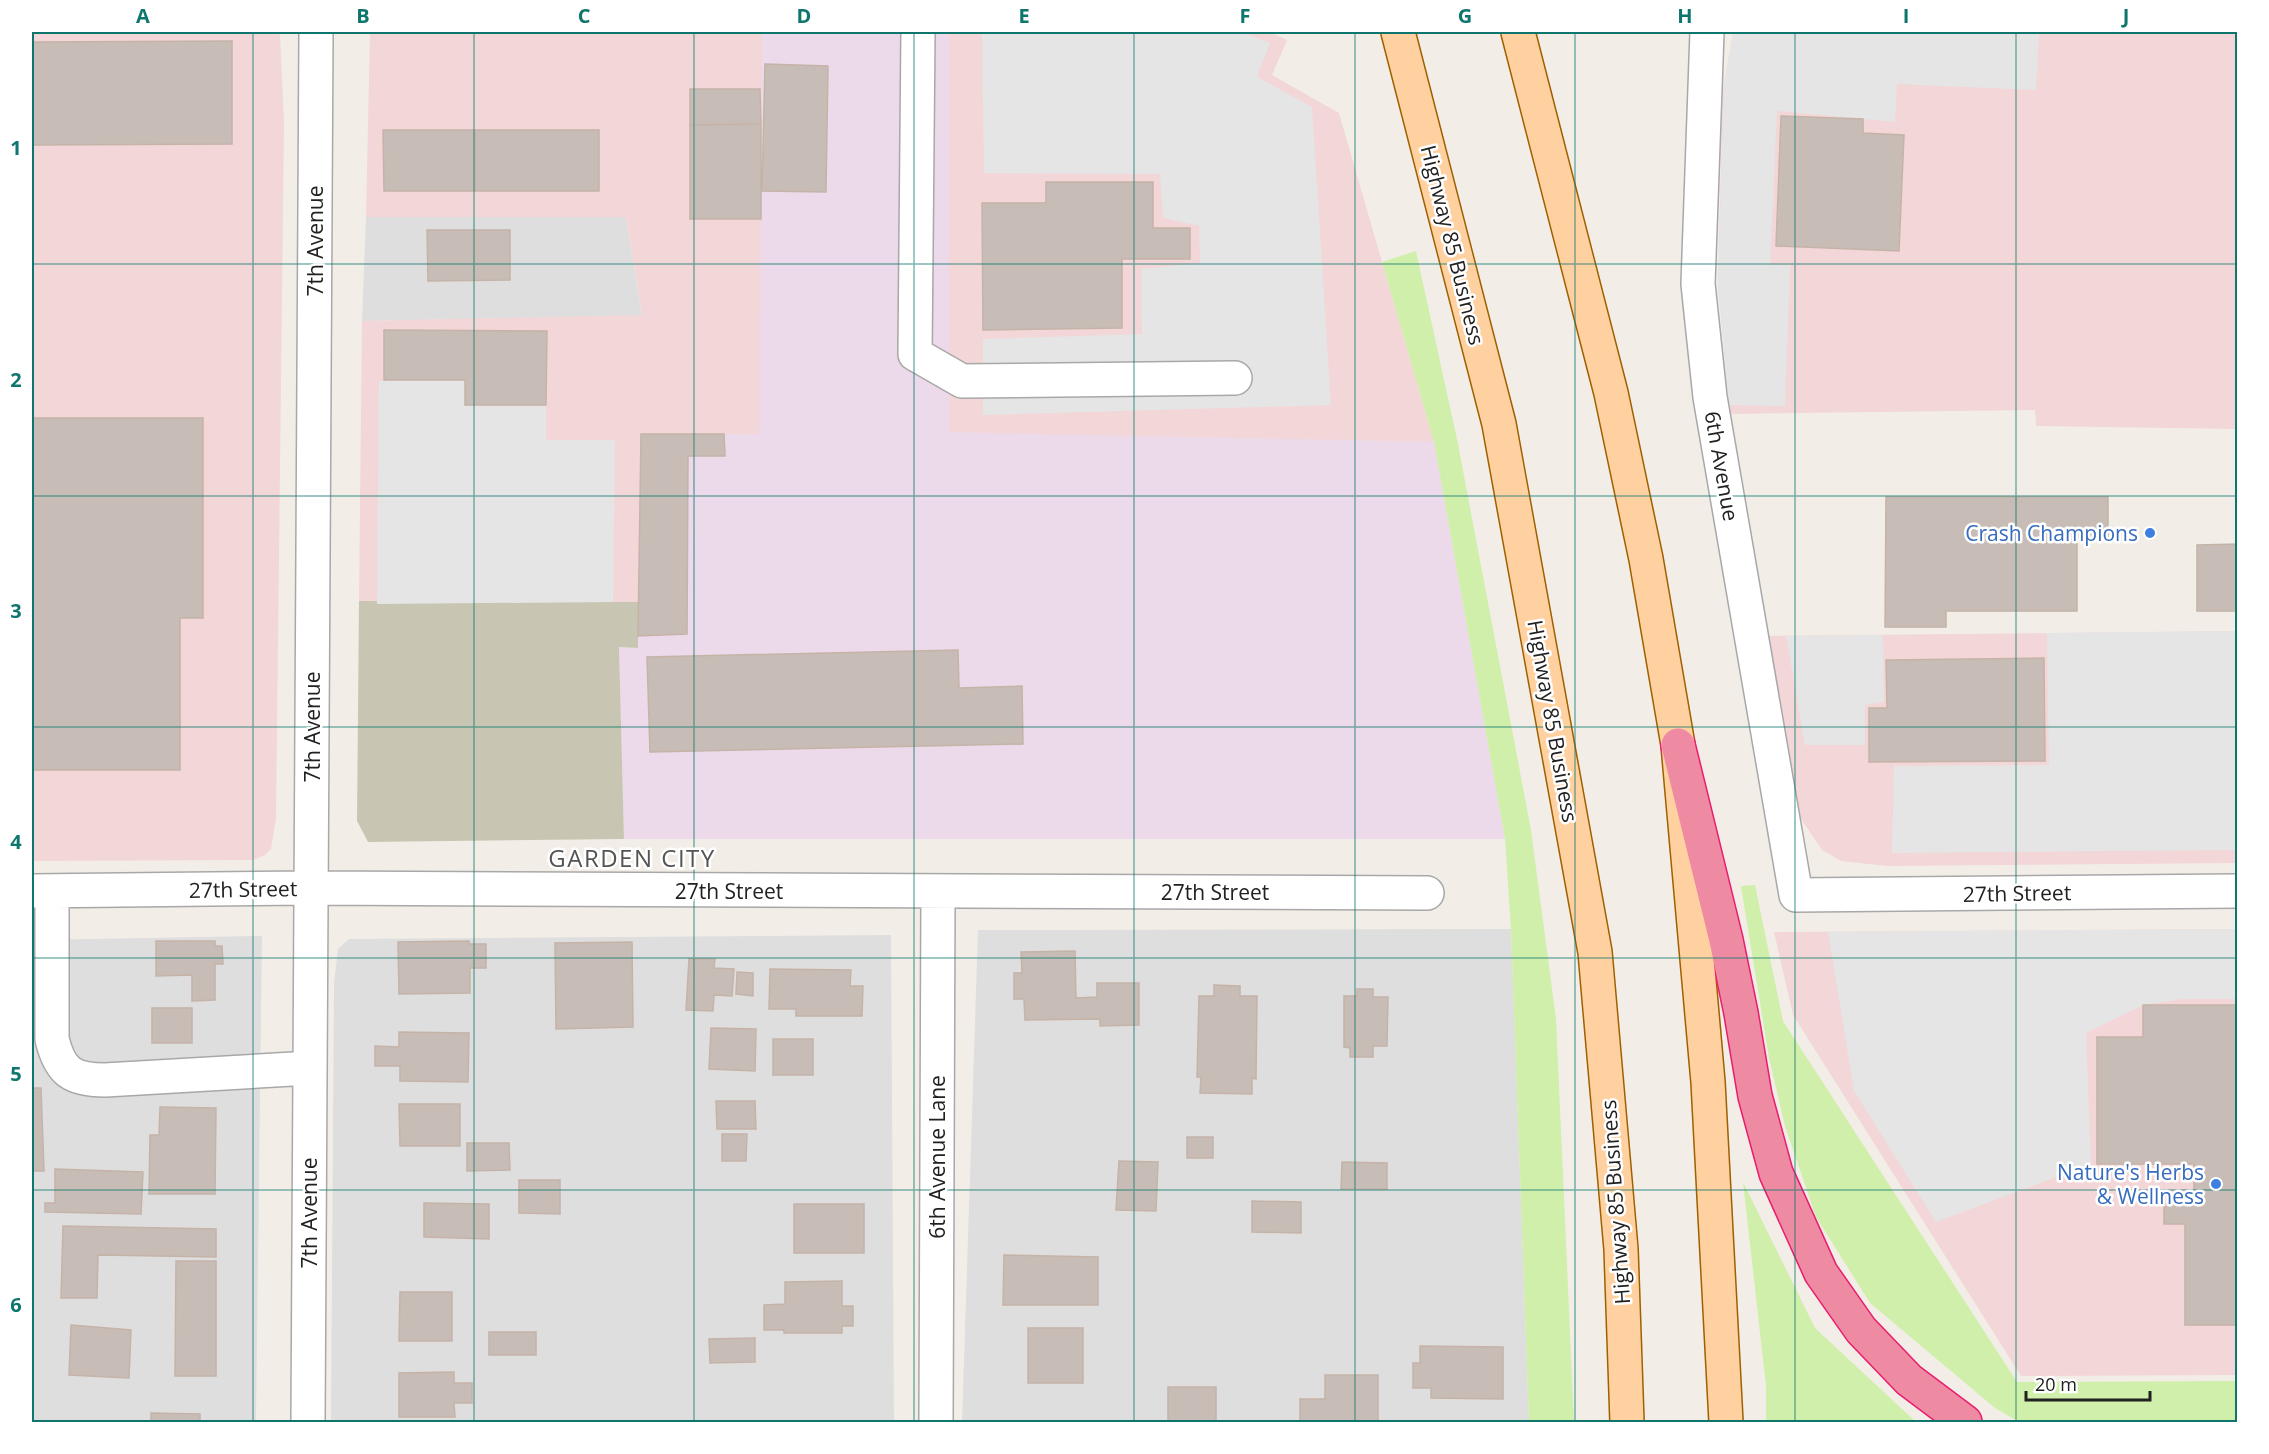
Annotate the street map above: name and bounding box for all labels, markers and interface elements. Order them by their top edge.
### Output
text: A [136,2,150,29]
text: B [356,2,370,29]
text: C [578,2,591,29]
text: D [797,2,811,29]
text: E [1018,2,1030,29]
text: F [1240,2,1250,29]
text: G [1458,2,1472,29]
text: H [1677,2,1693,29]
text: I [1903,2,1909,29]
text: J [2121,2,2129,29]
text: 1 [10,134,22,161]
street label: Highway 85 Business [1415,142,1491,348]
street label: 7th Avenue [301,186,329,296]
text: 2 [10,366,22,393]
street label: 6th Avenue [1699,409,1745,523]
place label: Crash Champions [1965,519,2138,547]
marker: Crash Champions [2143,526,2157,540]
text: 3 [10,597,22,624]
street label: Highway 85 Business [1521,618,1585,824]
street label: 7th Avenue [298,672,326,782]
text: 4 [10,828,22,855]
district label: GARDEN CITY [548,841,716,874]
street label: 27th Street [189,874,297,904]
street label: 27th Street [675,877,783,905]
street label: 27th Street [1161,878,1269,906]
street label: 27th Street [1963,878,2071,908]
text: 5 [10,1060,22,1087]
street label: 6th Avenue Lane [923,1075,951,1239]
street label: Highway 85 Business [1594,1099,1636,1305]
street label: 7th Avenue [295,1158,323,1268]
place label: Nature's Herbs & Wellness [2057,1158,2204,1210]
marker: Nature's Herbs & Wellness [2209,1177,2223,1191]
text: 6 [10,1291,22,1318]
scale bar [2026,1364,2150,1402]
text: 20 m [2035,1372,2077,1396]

